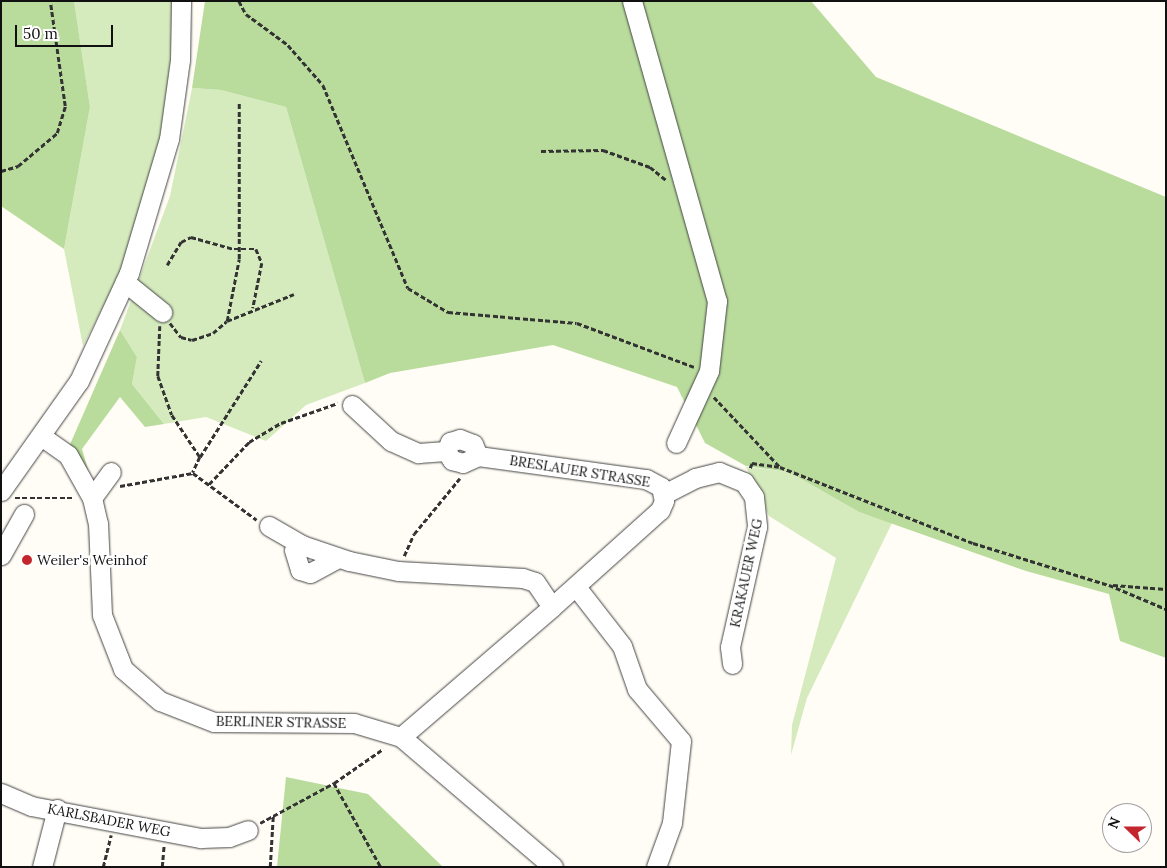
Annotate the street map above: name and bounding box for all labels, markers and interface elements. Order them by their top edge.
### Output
scale bar [18,15,115,47]
text: 50 m [23,24,58,43]
street label: BRESLAUER STRASSE [508,452,652,490]
street label: KRAKAUER WEG [726,517,766,629]
place label: Weiler's Weinhof [37,552,147,568]
marker: Weiler's Weinhof [21,554,33,566]
street label: BERLINER STRASSE [216,712,346,732]
street label: KARLSBADER WEG [46,800,172,840]
north arrow [1102,803,1152,853]
text: N [1104,814,1124,831]

